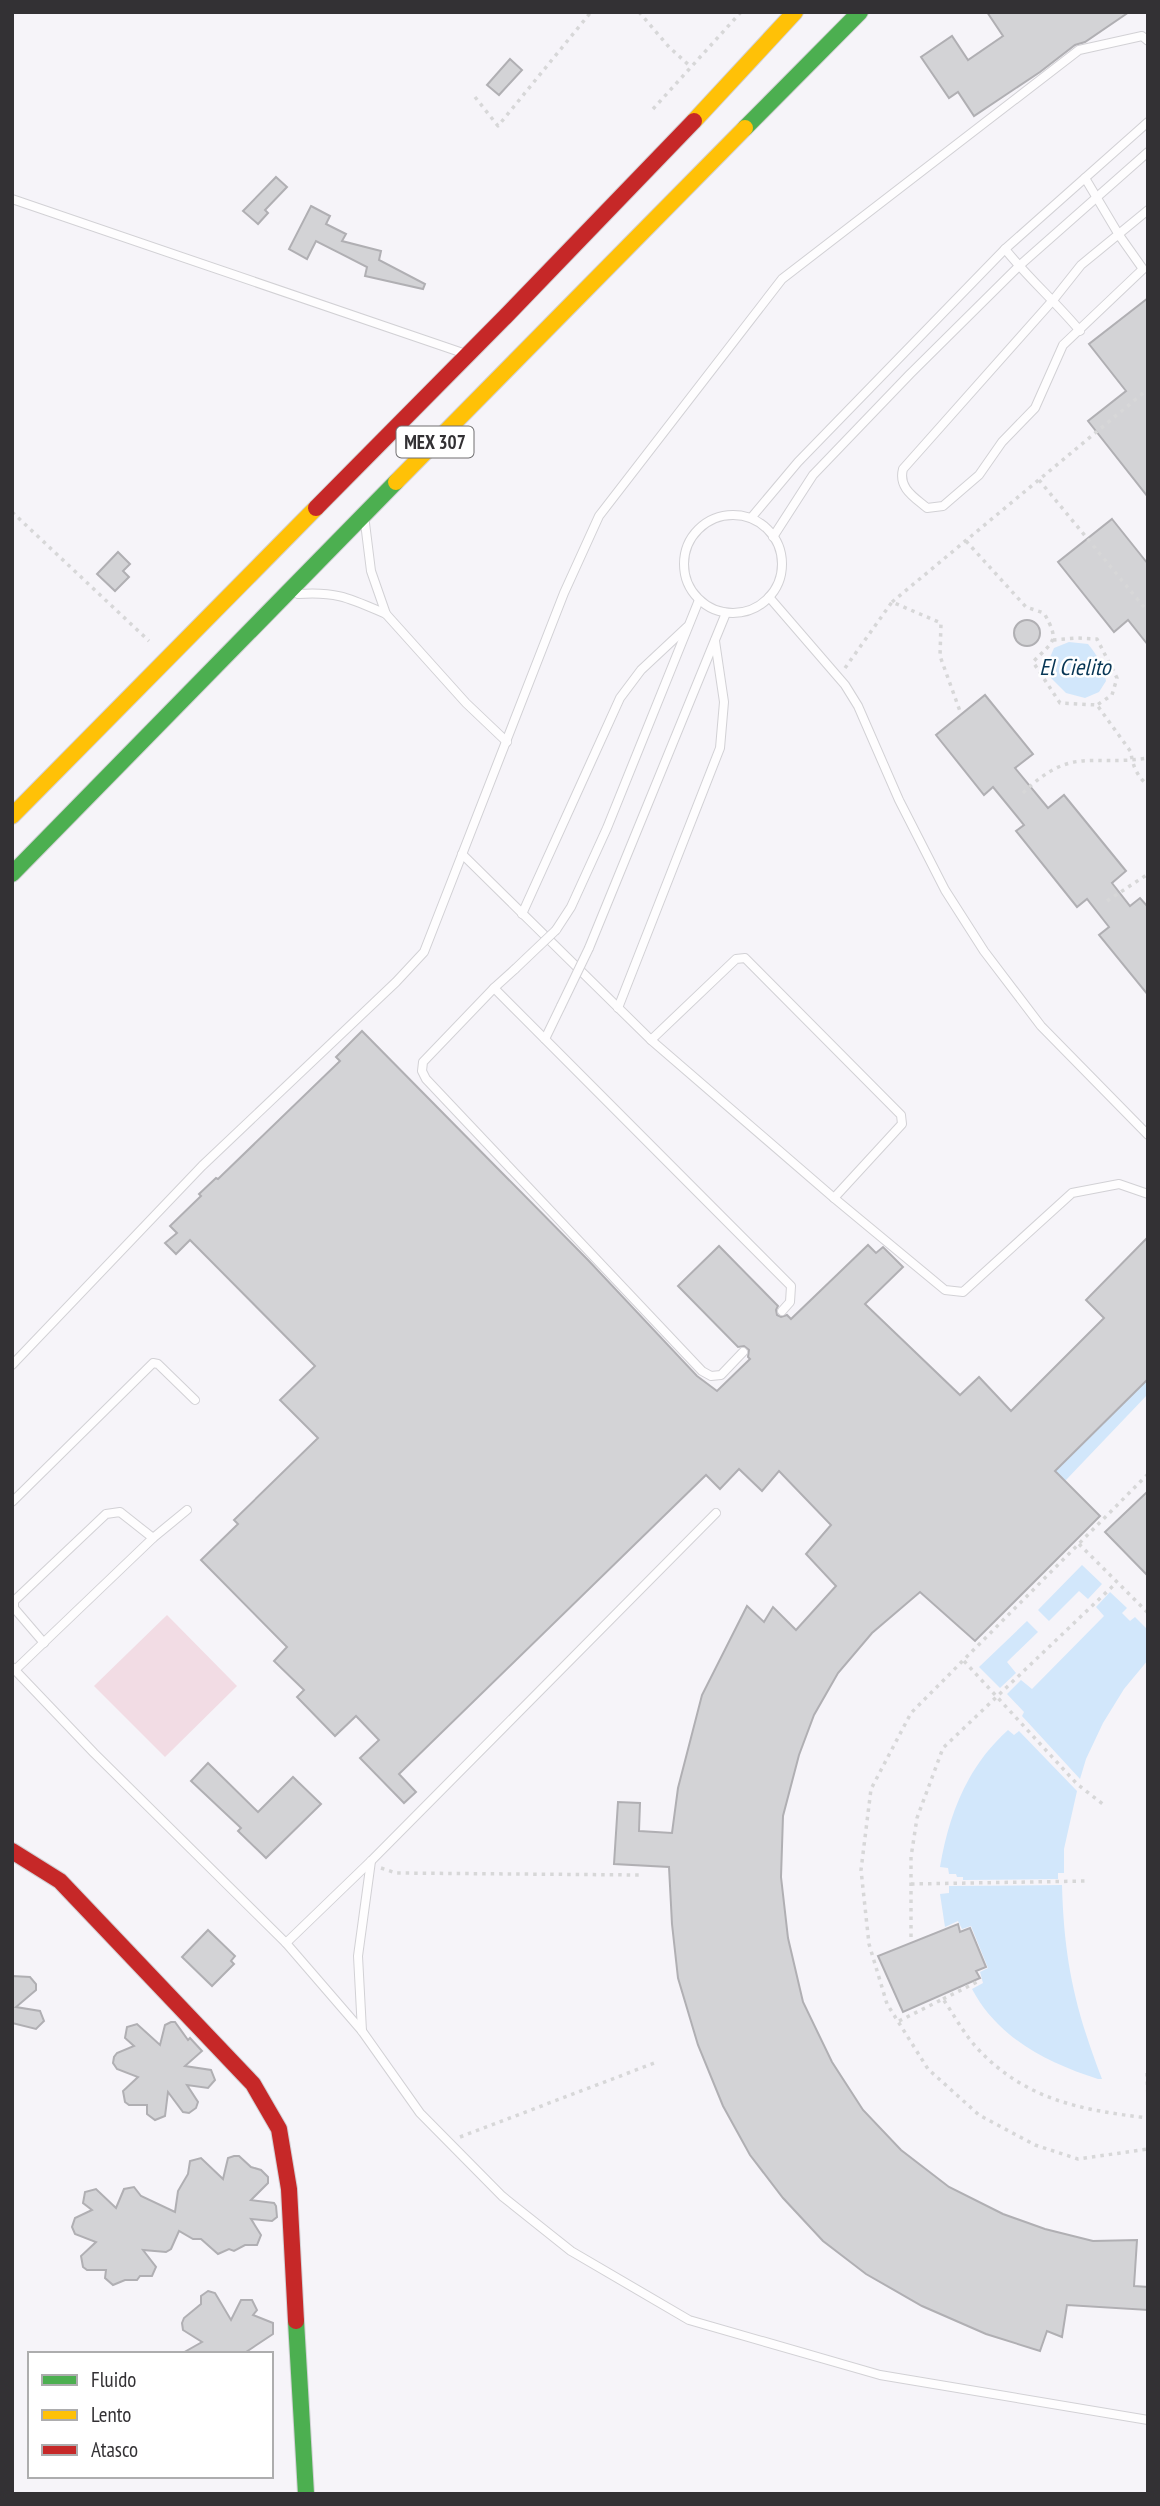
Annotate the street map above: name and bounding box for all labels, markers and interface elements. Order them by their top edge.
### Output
road number: MEX 307 [396,426,474,458]
water label: El Cielito [1039,652,1113,681]
legend [28,2352,273,2478]
text: Fluido [91,2366,136,2393]
text: Lento [91,2401,131,2428]
text: Atasco [91,2436,138,2463]

